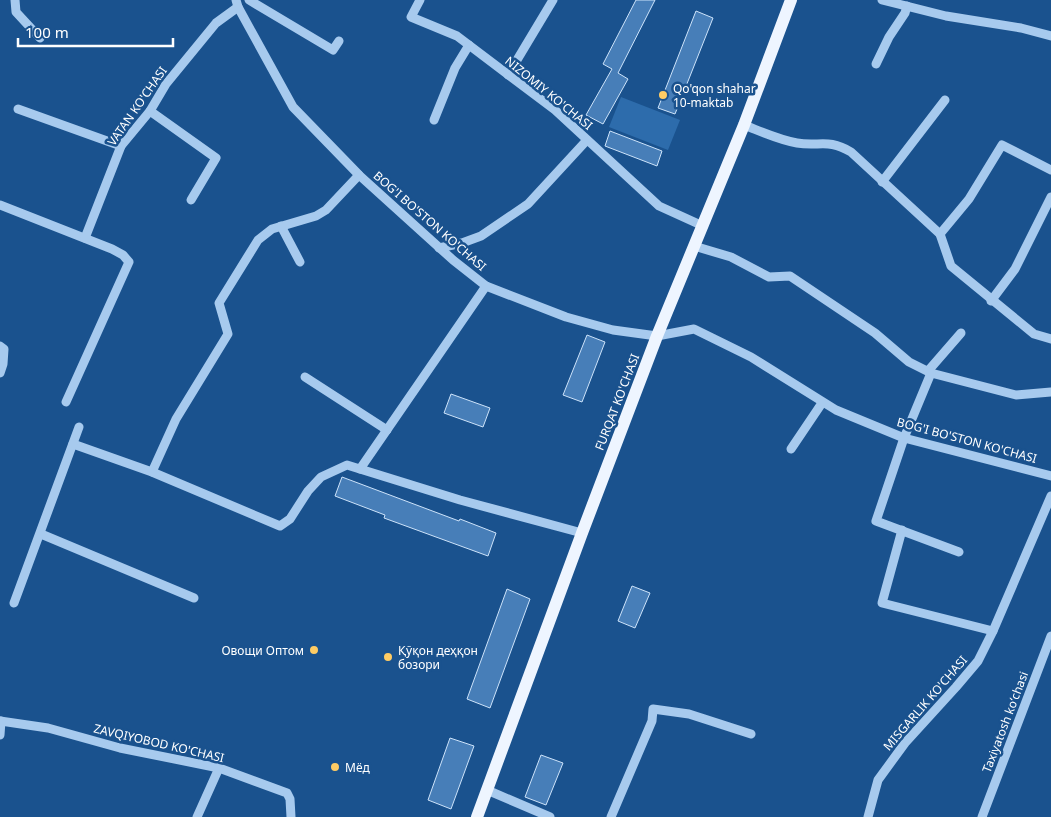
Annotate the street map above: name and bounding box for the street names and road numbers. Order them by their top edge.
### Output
street label: NIZOMIY KO'CHASI [502,52,596,134]
street label: VATAN KO'CHASI [103,63,171,149]
street label: BOG'I BO'STON KO'CHASI [370,167,490,275]
street label: FURQAT KO'CHASI [591,351,643,453]
street label: BOG'I BO'STON KO'CHASI [895,413,1039,467]
street label: MISGARLIK KO'CHASI [879,652,971,754]
street label: Taxiyatosh koʻchasi [978,669,1032,775]
street label: ZAVQIYOBOD KO'CHASI [92,720,226,766]

